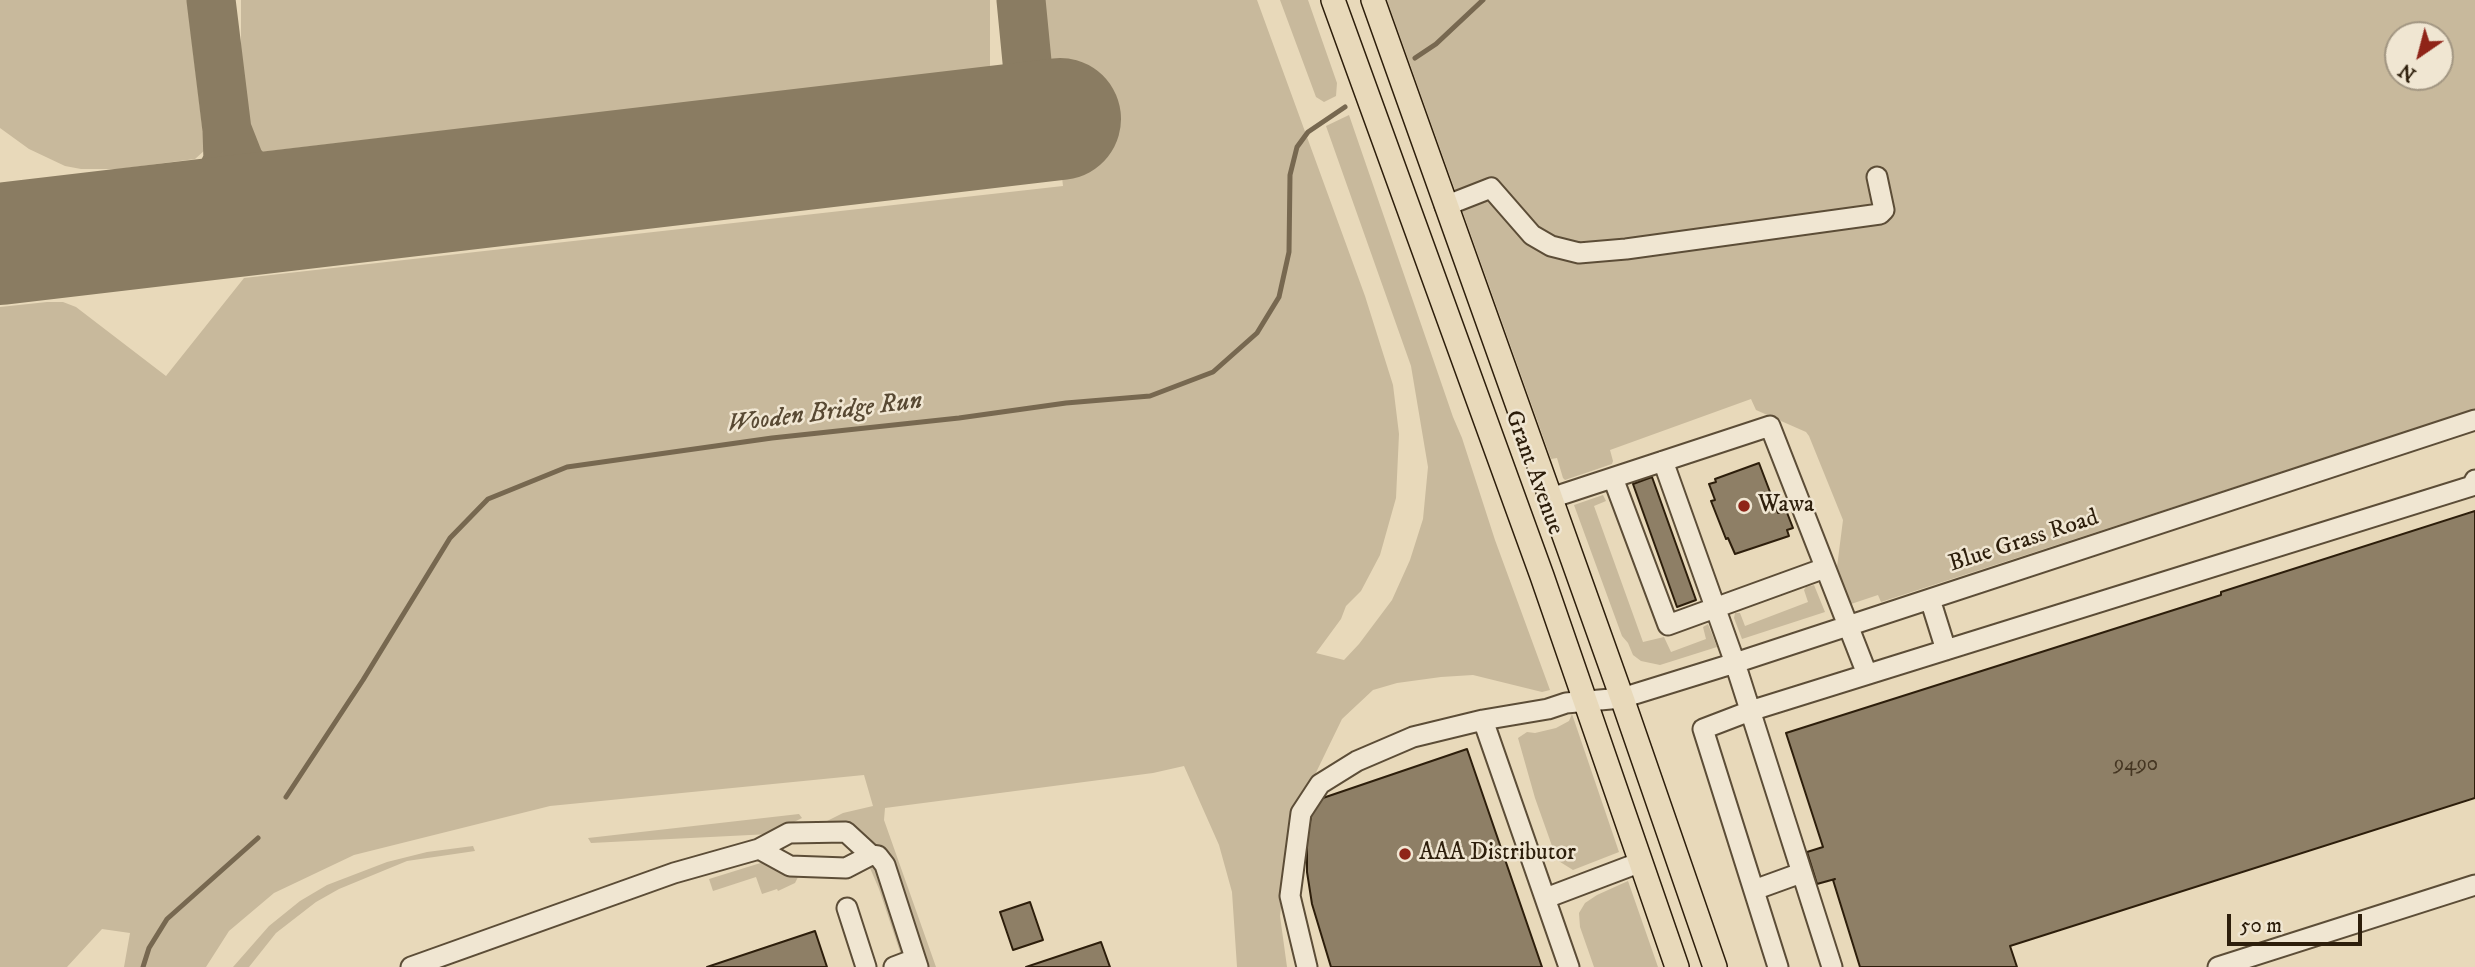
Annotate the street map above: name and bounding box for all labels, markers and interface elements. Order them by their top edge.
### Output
north arrow [2384,21,2454,91]
text: N [2395,58,2421,86]
water label: Wooden Bridge Run [726,387,924,441]
street label: Grant Avenue [1497,407,1569,539]
place label: Wawa [1758,492,1814,520]
marker: Wawa [1736,498,1752,514]
street label: Blue Grass Road [1946,504,2102,580]
house number: 9490 [2114,753,2158,779]
place label: AAA Distributor [1419,840,1576,868]
marker: AAA Distributor [1397,846,1413,862]
scale bar [2230,900,2365,944]
text: 50 m [2240,913,2282,939]

